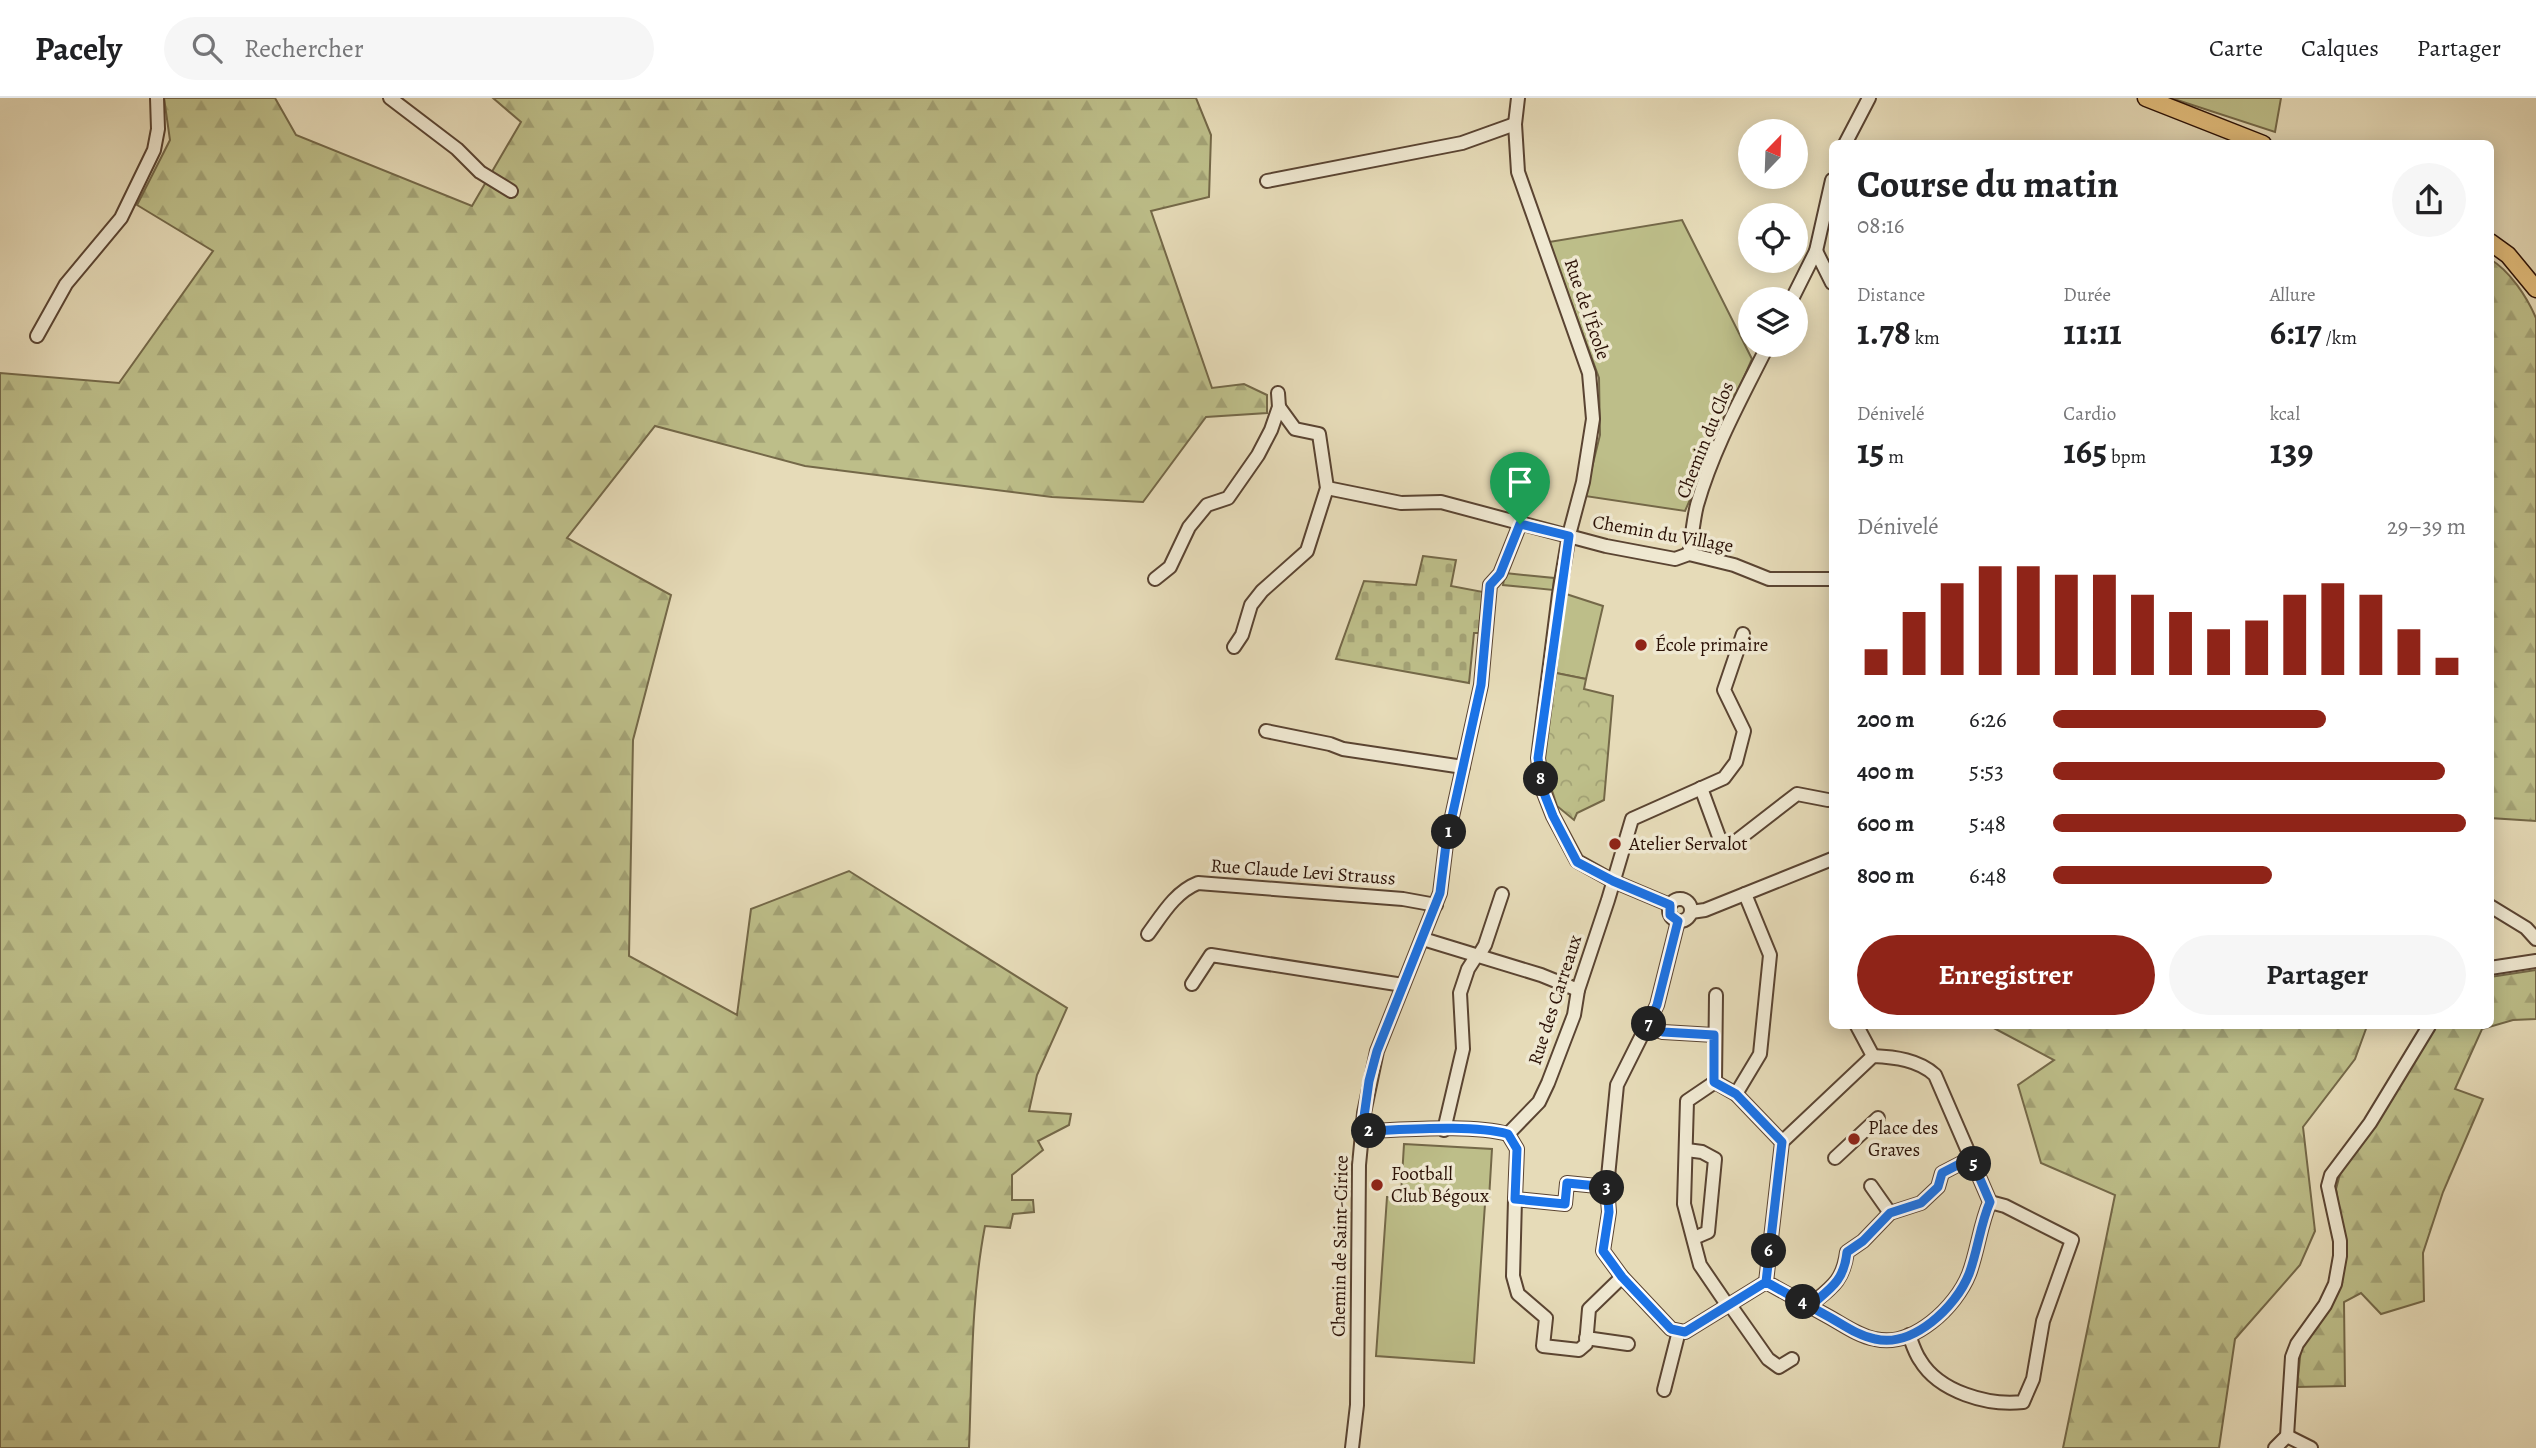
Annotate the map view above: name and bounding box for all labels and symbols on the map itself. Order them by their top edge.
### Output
north arrow [1738,119,1808,189]
street label: Rue de l'École [1558,255,1616,363]
street label: Chemin du Clos [1670,378,1740,502]
pin [1490,452,1550,524]
street label: Chemin du Village [1591,509,1735,559]
place label: École primaire [1655,632,1768,658]
marker: École primaire [1633,637,1649,653]
pin: 8 [1524,762,1558,796]
pin: 1 [1432,814,1466,850]
place label: Atelier Servalot [1628,831,1748,857]
marker: Atelier Servalot [1607,836,1623,852]
street label: Rue Claude Levi Strauss [1210,853,1396,891]
street label: Rue des Carreaux [1522,932,1588,1068]
pin: 7 [1632,1006,1666,1042]
pin: 2 [1352,1114,1386,1148]
place label: Place des Graves [1868,1115,1938,1163]
marker: Place des Graves [1846,1131,1862,1147]
pin: 5 [1956,1146,1992,1182]
street label: Chemin de Saint-Cirice [1325,1155,1355,1337]
place label: Football Club Bégoux [1391,1161,1489,1209]
pin: 3 [1590,1170,1624,1206]
marker: Football Club Bégoux [1369,1177,1385,1193]
pin: 6 [1752,1234,1786,1268]
pin: 4 [1786,1284,1820,1320]

